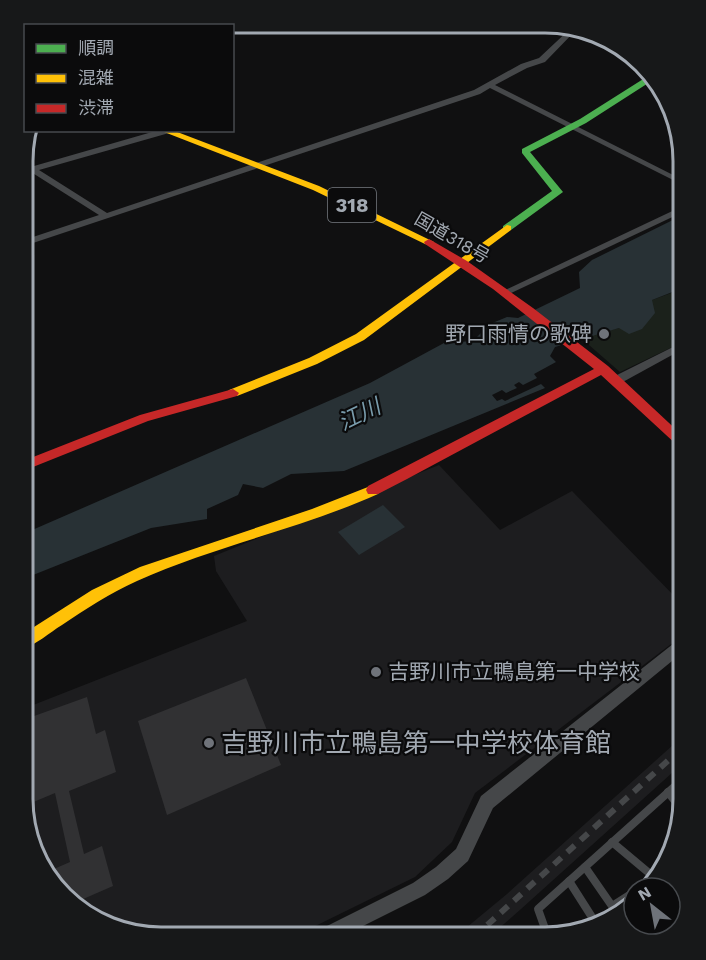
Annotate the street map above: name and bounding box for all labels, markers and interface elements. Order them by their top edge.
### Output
legend [24,24,234,132]
text: 順調 [78,37,114,58]
text: 混雑 [78,67,114,88]
text: 渋滞 [78,97,114,118]
road number: 318 [328,188,376,222]
street label: 国道318号 [411,208,493,267]
place label: 野口雨情の歌碑 [445,321,592,346]
marker: 野口雨情の歌碑 [597,327,611,341]
water label: 江川 [334,393,386,435]
place label: 吉野川市立鴨島第一中学校 [388,659,640,684]
marker: 吉野川市立鴨島第一中学校 [369,665,383,679]
place label: 吉野川市立鴨島第一中学校体育館 [221,728,611,758]
marker: 吉野川市立鴨島第一中学校体育館 [202,736,216,750]
north arrow [622,876,682,936]
text: N [635,882,655,905]

